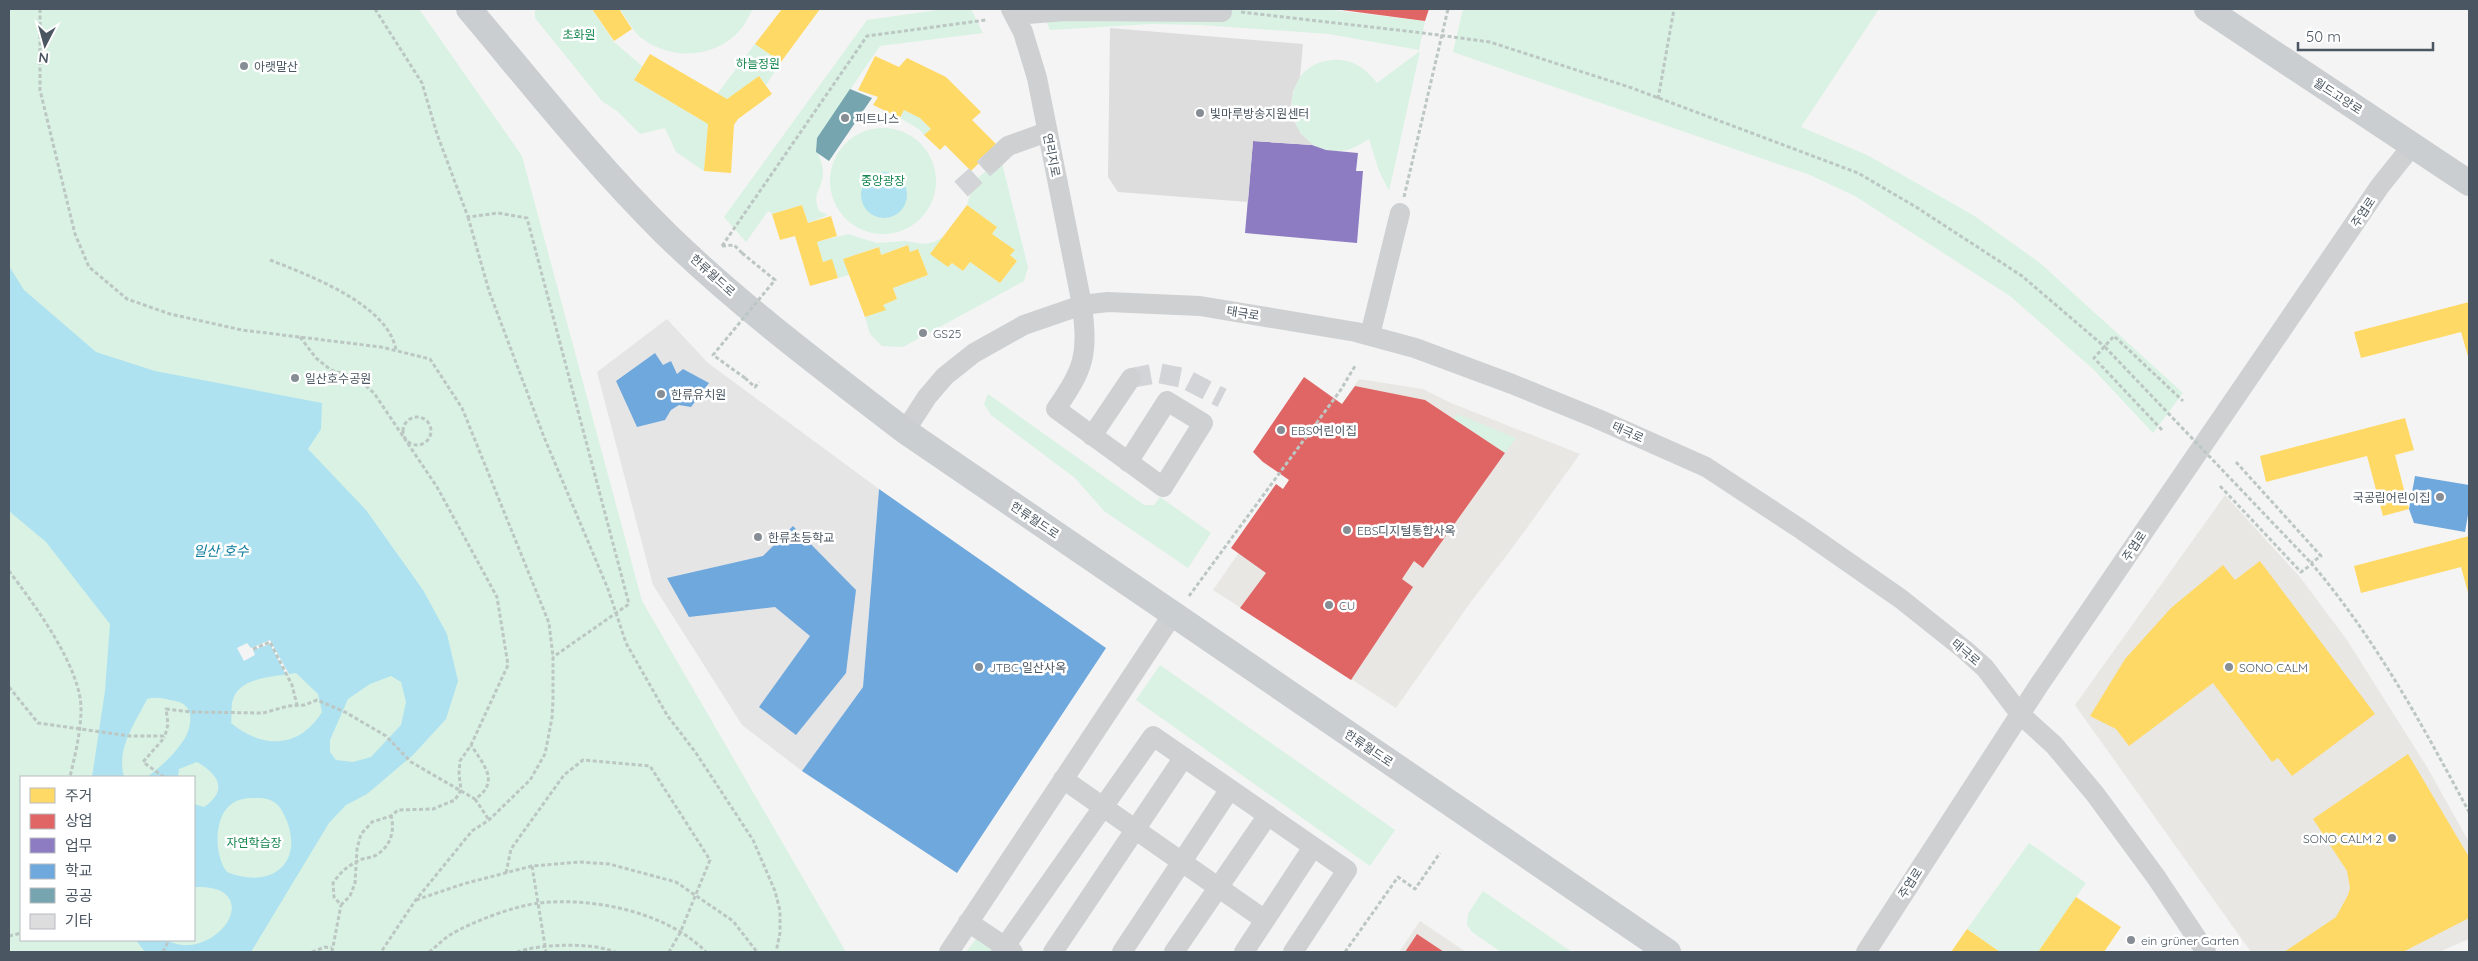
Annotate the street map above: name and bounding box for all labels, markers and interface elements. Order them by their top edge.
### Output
north arrow [20,20,70,70]
scale bar [2298,20,2433,52]
park label: 초화원 [562,27,596,42]
text: 50 m [2306,27,2341,46]
text: N [38,48,50,67]
park label: 하늘정원 [736,56,780,71]
place label: 아랫말산 [254,59,298,74]
marker: 아랫말산 [238,60,250,72]
street label: 월드고양로 [2311,75,2365,117]
place label: 빛마루방송지원센터 [1210,106,1309,121]
marker: 빛마루방송지원센터 [1194,107,1206,119]
place label: 피트니스 [855,111,899,126]
marker: 피트니스 [839,112,851,124]
street label: 연리지로 [1040,132,1064,178]
park label: 중앙광장 [861,173,905,188]
street label: 주엽로 [2348,194,2378,230]
street label: 한류월드로 [687,251,739,299]
street label: 태극로 [1225,303,1261,323]
place label: GS25 [933,326,961,341]
marker: GS25 [917,327,929,339]
place label: 일산호수공원 [305,371,371,386]
marker: 일산호수공원 [289,372,301,384]
place label: 한류유치원 [671,387,726,402]
marker: 한류유치원 [655,388,667,400]
street label: 태극로 [1610,418,1646,446]
place label: EBS어린이집 [1291,423,1357,438]
marker: EBS어린이집 [1275,424,1287,436]
place label: 국공립어린이집 [2353,490,2430,505]
marker: 국공립어린이집 [2434,491,2446,503]
street label: 한류월드로 [1008,498,1062,542]
place label: EBS디지털통합사옥 [1357,523,1456,538]
marker: EBS디지털통합사옥 [1341,524,1353,536]
street label: 주엽로 [2119,528,2149,564]
place label: 한류초등학교 [768,530,834,545]
marker: 한류초등학교 [752,531,764,543]
water label: 일산 호수 [193,542,250,560]
place label: CU [1339,598,1355,613]
marker: CU [1323,599,1335,611]
street label: 태극로 [1948,636,1984,668]
place label: JTBC 일산사옥 [989,660,1066,675]
place label: SONO CALM [2239,660,2308,675]
marker: JTBC 일산사옥 [973,661,985,673]
marker: SONO CALM [2223,661,2235,673]
street label: 한류월드로 [1342,726,1396,770]
legend [20,776,195,941]
text: 주거 [65,786,93,805]
text: 상업 [65,811,93,830]
place label: SONO CALM 2 [2303,831,2382,846]
marker: SONO CALM 2 [2386,832,2398,844]
park label: 자연학습장 [226,835,282,850]
text: 업무 [65,836,93,855]
text: 학교 [65,861,93,880]
street label: 주엽로 [1895,865,1925,901]
text: 공공 [65,886,93,905]
text: 기타 [65,911,93,930]
place label: ein grüner Garten [2141,933,2239,948]
marker: ein grüner Garten [2125,934,2137,946]

